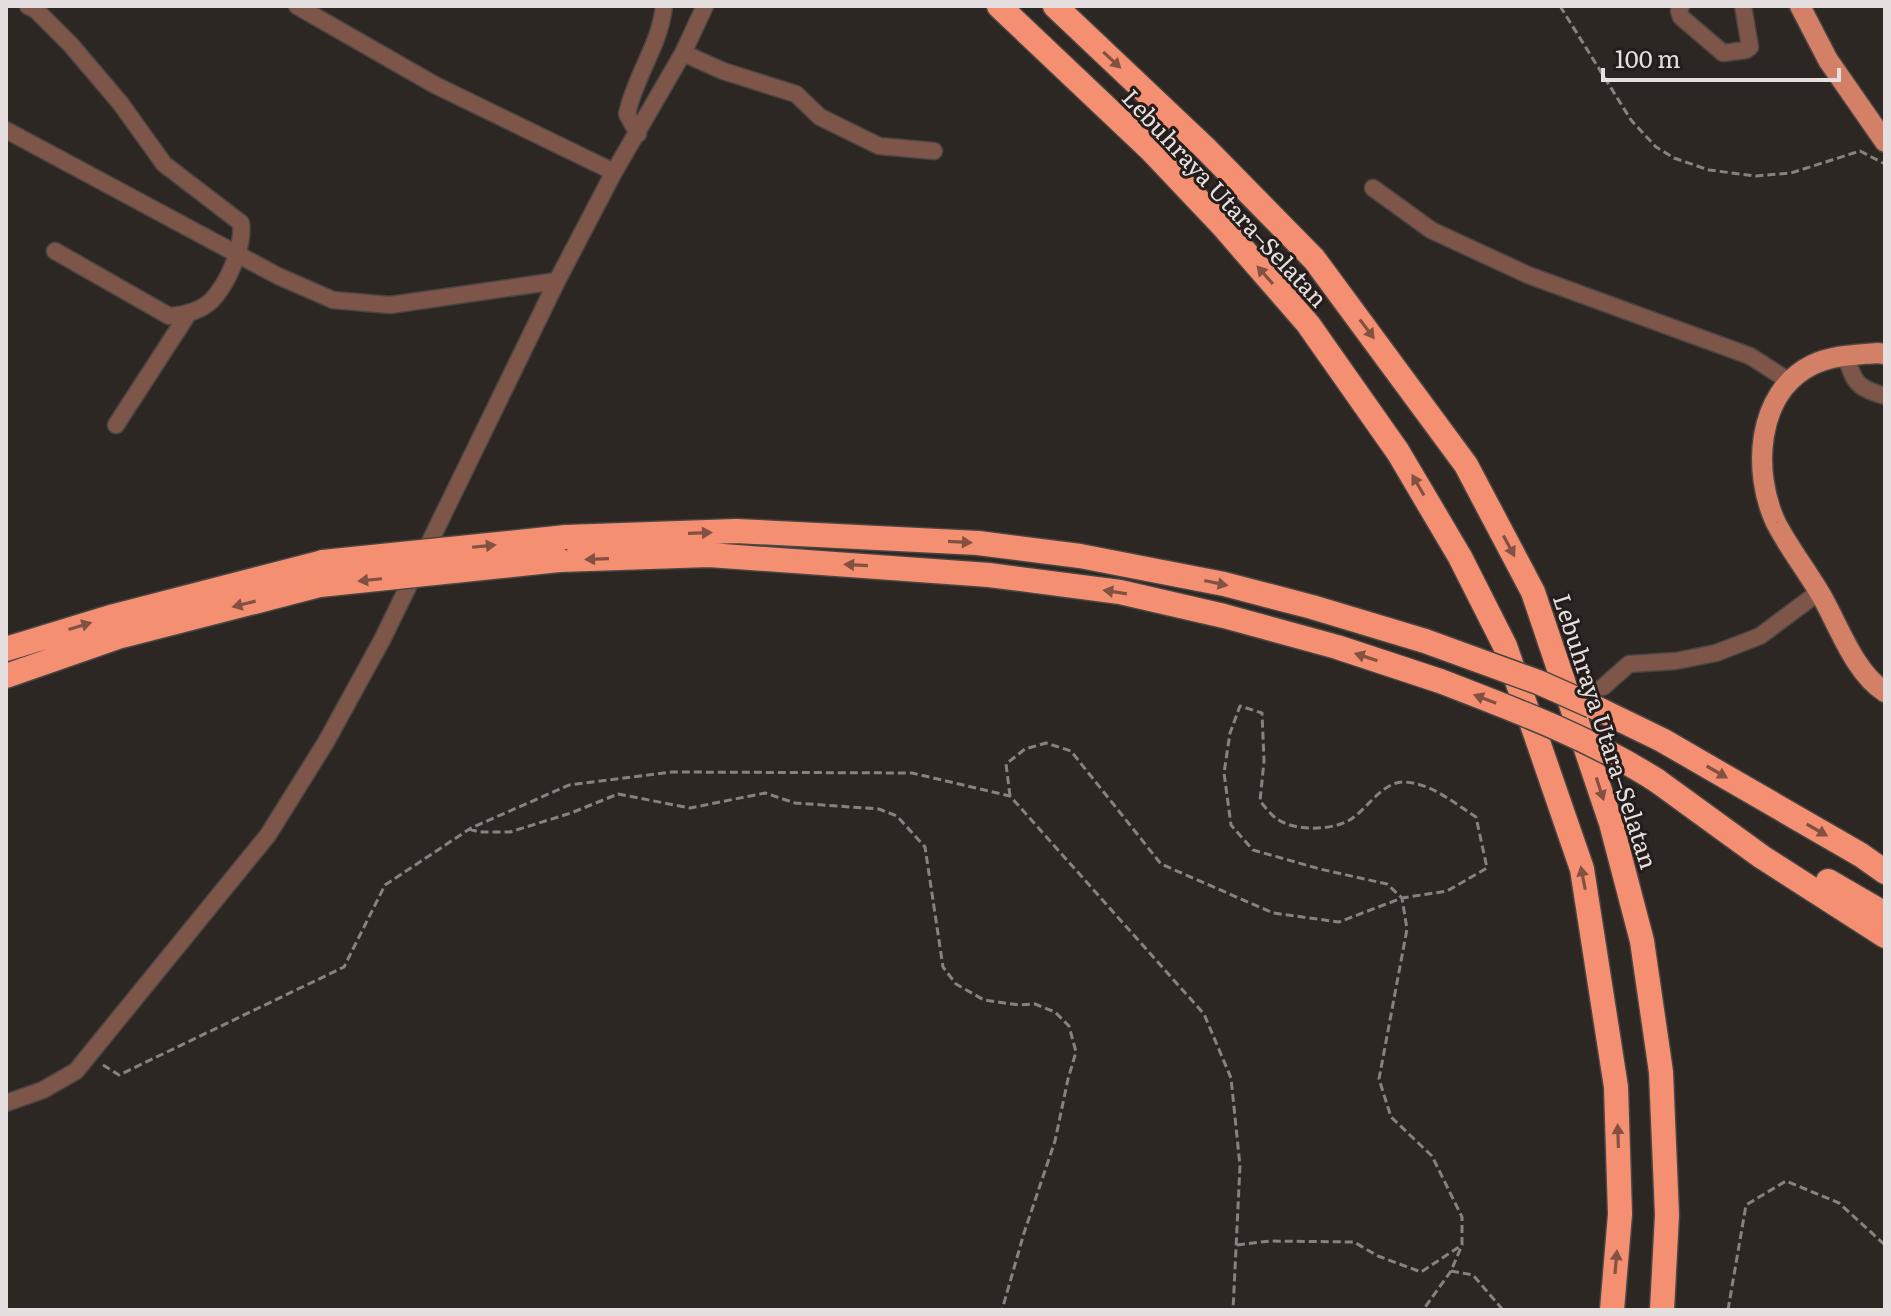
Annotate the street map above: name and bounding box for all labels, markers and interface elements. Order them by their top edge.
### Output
scale bar [1603,32,1839,82]
text: 100 m [1615,40,1681,75]
one-way arrow [1102,50,1121,68]
street label: Lebuhraya Utara–Selatan [1115,80,1337,314]
one-way arrow [1257,266,1275,285]
one-way arrow [1359,319,1375,339]
one-way arrow [1411,474,1425,497]
one-way arrow [688,526,713,539]
one-way arrow [1502,535,1516,557]
one-way arrow [948,536,973,549]
one-way arrow [472,539,497,552]
one-way arrow [584,552,609,565]
one-way arrow [843,558,868,571]
one-way arrow [357,573,382,586]
one-way arrow [1204,577,1229,590]
one-way arrow [1102,585,1127,598]
street label: Lebuhraya Utara–Selatan [1546,589,1668,873]
one-way arrow [232,599,257,611]
one-way arrow [69,619,93,632]
one-way arrow [1354,650,1378,662]
one-way arrow [1473,692,1497,705]
one-way arrow [1706,765,1728,779]
one-way arrow [1594,778,1606,802]
one-way arrow [1806,822,1828,836]
one-way arrow [1576,866,1588,891]
one-way arrow [1611,1123,1624,1148]
one-way arrow [1610,1249,1623,1274]

